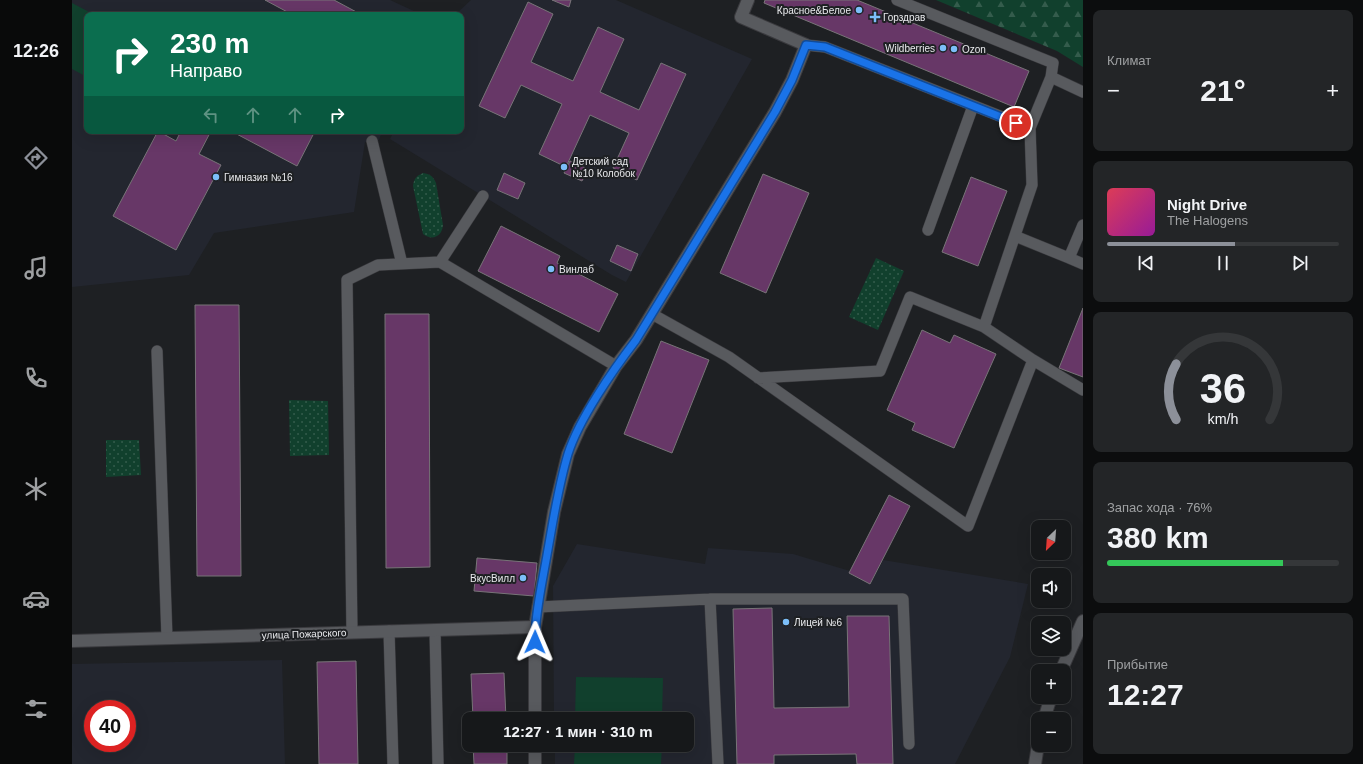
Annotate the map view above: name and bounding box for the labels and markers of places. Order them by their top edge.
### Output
place label: Красное&Белое [777,5,851,16]
marker: Красное&Белое [854,5,864,15]
marker: Горздрав [870,12,880,22]
place label: Горздрав [883,12,925,23]
place label: Wildberries [885,43,935,54]
marker: Wildberries [938,43,948,53]
marker: Ozon [949,44,959,54]
place label: Ozon [962,44,986,55]
pin [999,106,1033,140]
place label: Детский сад №10 Колобок [572,156,636,179]
marker: Детский сад №10 Колобок [559,162,569,172]
marker: Гимназия №16 [211,172,221,182]
place label: Гимназия №16 [224,172,293,183]
marker: Винлаб [546,264,556,274]
place label: Винлаб [559,264,594,275]
place label: ВкусВилл [470,573,515,584]
marker: ВкусВилл [518,573,528,583]
marker: Лицей №6 [781,617,791,627]
place label: Лицей №6 [794,617,842,628]

